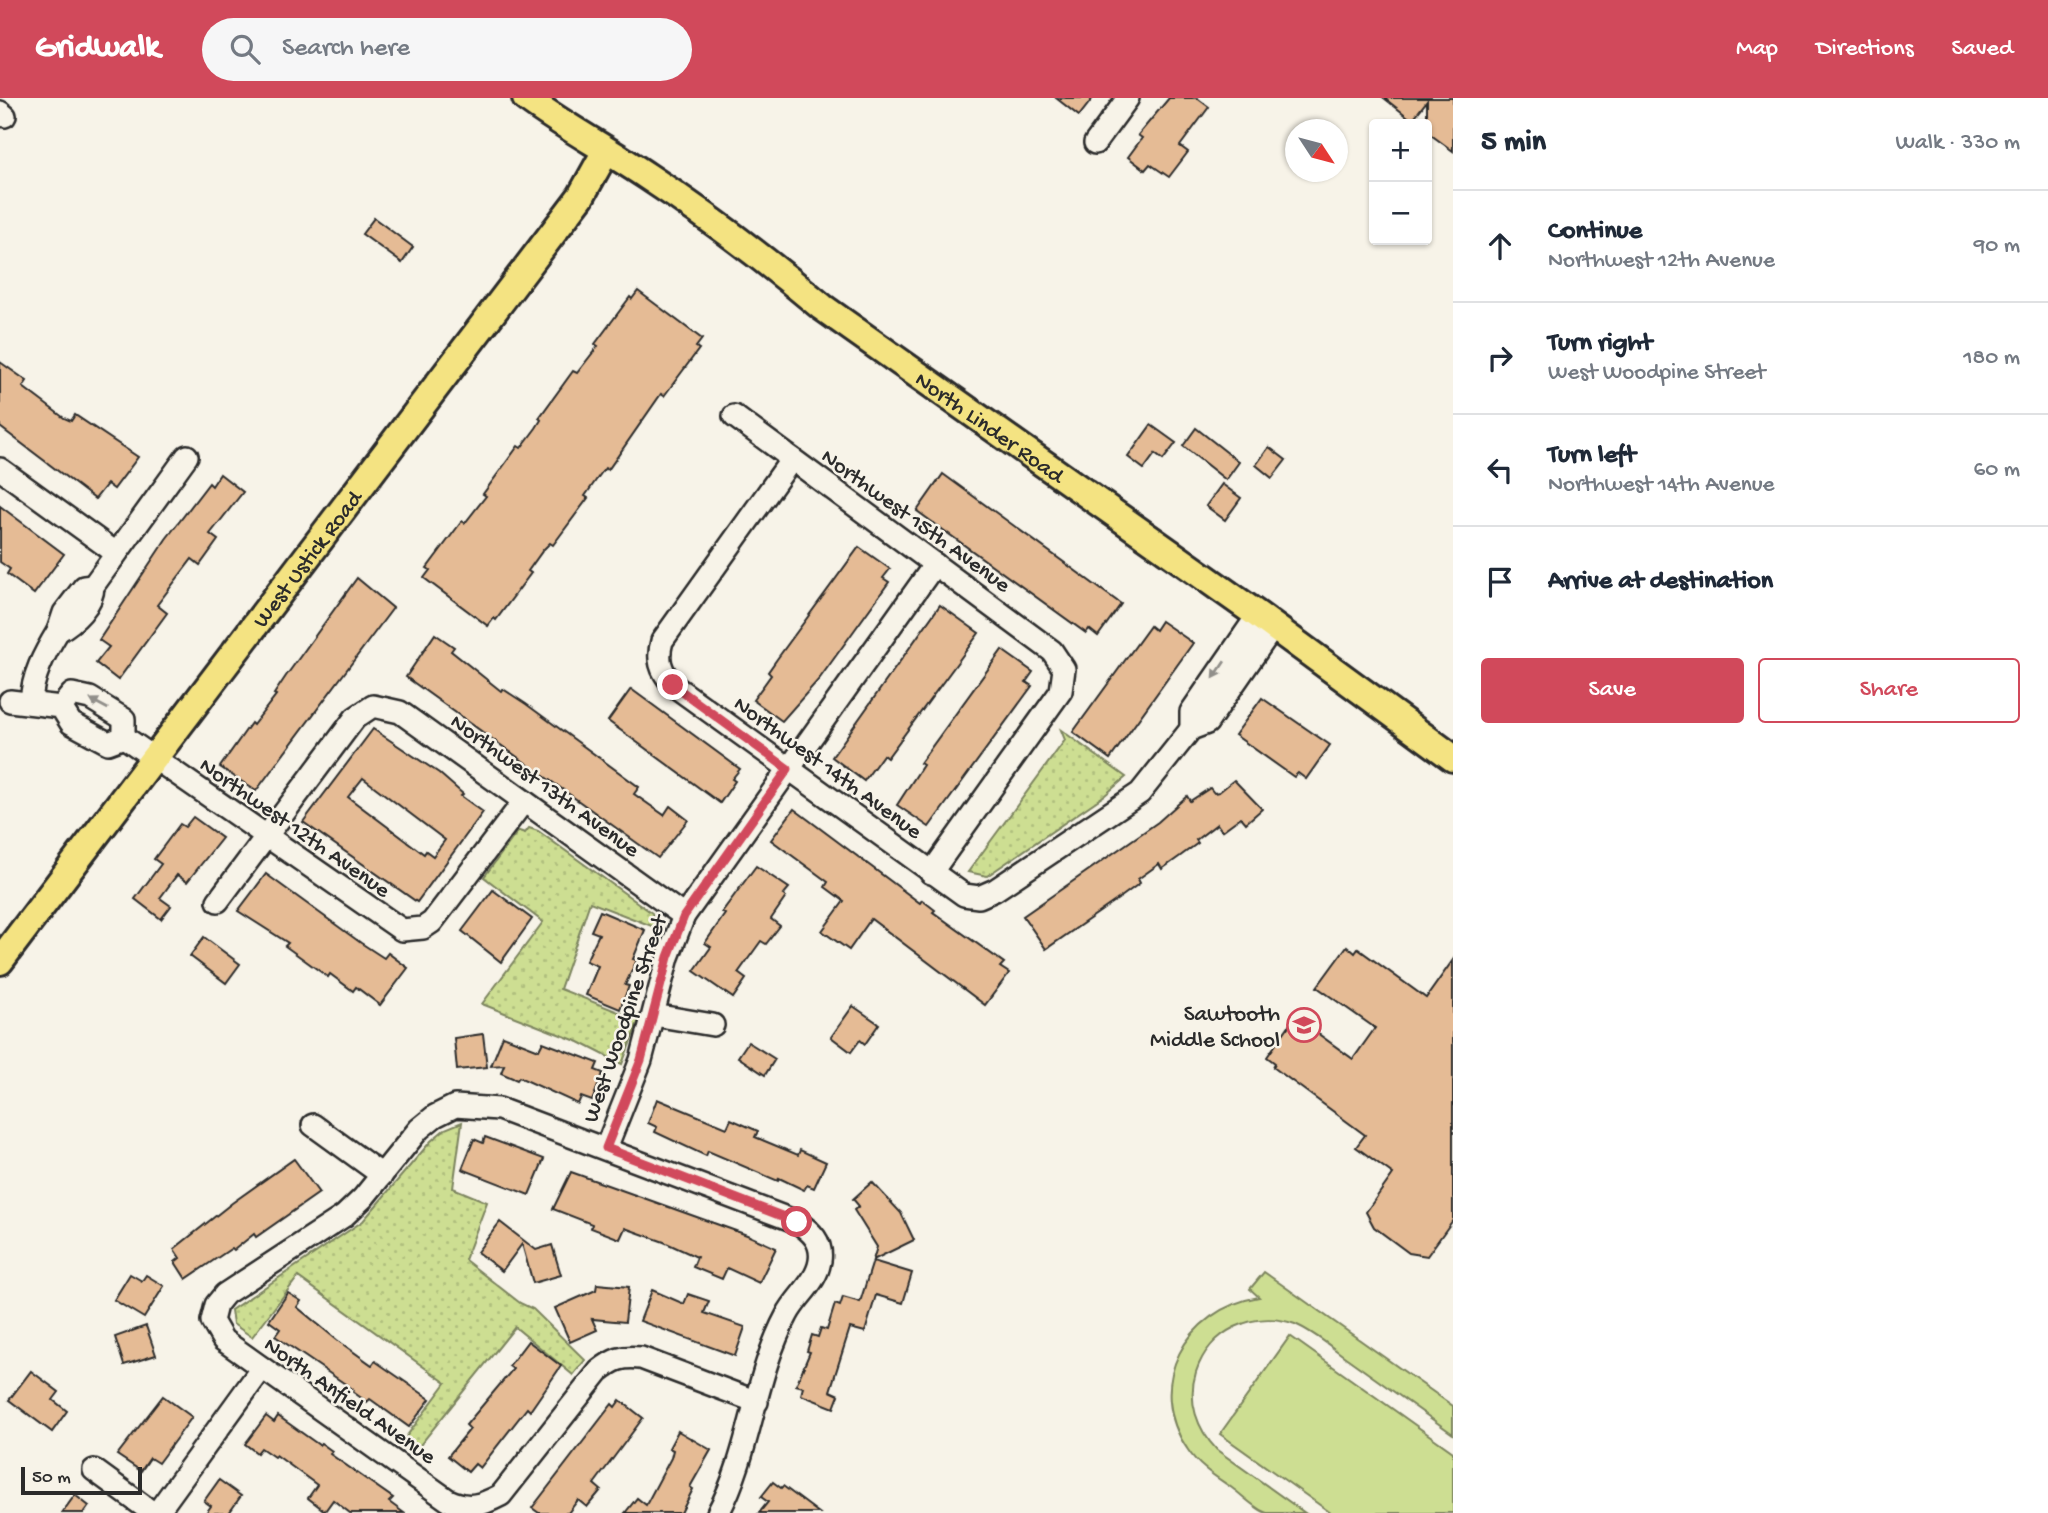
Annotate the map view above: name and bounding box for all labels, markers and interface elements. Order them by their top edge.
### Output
search box [202,18,692,81]
text: Gridwalk [35,30,160,68]
icon: search [226,30,264,68]
text: Search here [282,34,410,65]
text: Map [1736,35,1778,64]
text: Directions [1816,35,1914,64]
text: Saved [1952,35,2013,64]
north arrow [1285,119,1348,182]
map controls [1369,119,1432,245]
button: + [1369,119,1432,182]
text: 5 min [1481,126,1546,161]
text: Walk · 330 m [1896,130,2020,157]
button: − [1369,182,1432,245]
text: Continue [1548,217,1642,248]
icon: ahead [1481,227,1519,265]
text: 90 m [1974,233,2020,260]
text: Northwest 12th Avenue [1548,248,1775,275]
text: Turn right [1548,329,1652,360]
icon: right [1481,339,1519,377]
text: 180 m [1963,345,2020,372]
text: West Woodpine Street [1548,360,1766,387]
street label: North Linder Road [909,367,1069,492]
text: Turn left [1548,441,1636,472]
street label: Northwest 15th Avenue [815,444,1016,600]
icon: left [1481,451,1519,489]
text: 60 m [1974,457,2020,484]
text: Northwest 14th Avenue [1548,472,1774,499]
street label: West Ustick Road [248,485,370,634]
icon: arrive [1481,563,1519,601]
text: Arrive at destination [1548,567,1773,598]
button: Save [1481,658,1744,723]
button: Share [1758,658,2020,723]
one-way arrow [1212,661,1226,679]
route end [657,669,688,700]
street label: Northwest 14th Avenue [727,691,927,847]
one-way arrow [90,698,109,710]
street label: Northwest 13th Avenue [444,709,645,865]
street label: Northwest 12th Avenue [193,753,396,906]
street label: West Woodpine Street [578,910,675,1126]
place label: Sawtooth Middle School [1150,1002,1280,1055]
school or university icon: Sawtooth Middle School [1285,1006,1323,1044]
route start [781,1206,812,1237]
street label: North Anfield Avenue [258,1332,441,1472]
scale bar [21,1464,142,1496]
text: 50 m [32,1467,71,1490]

